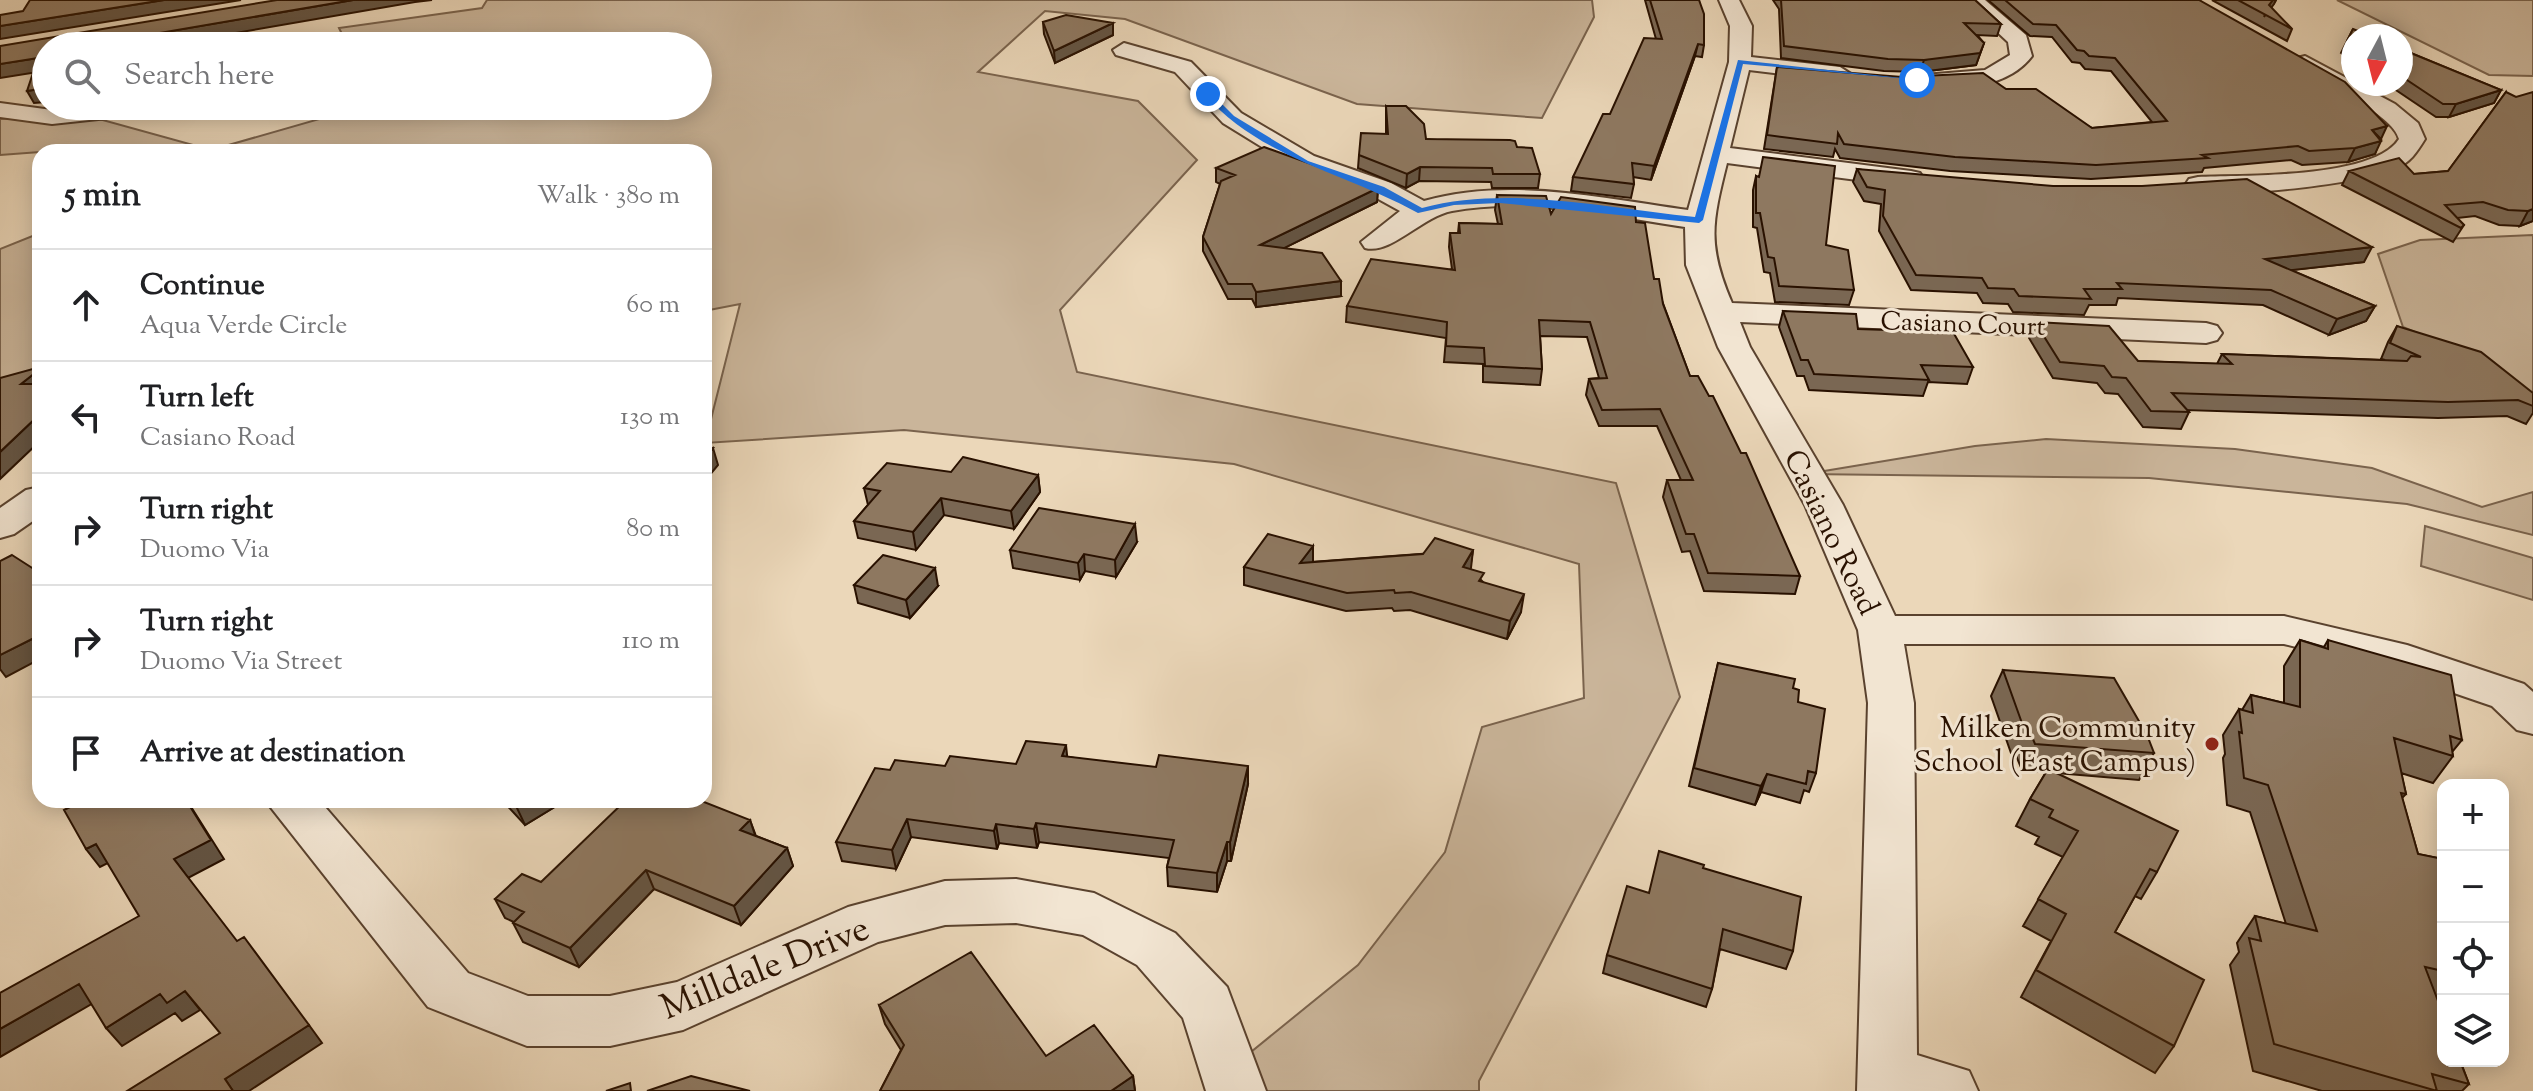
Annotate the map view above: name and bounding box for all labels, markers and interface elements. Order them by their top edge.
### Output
north arrow [2341,24,2413,96]
search box [32,32,712,120]
icon: search [60,54,104,98]
text: Search here [124,55,274,98]
route start [1899,62,1935,98]
route end [1190,76,1226,112]
text: 5 min [64,172,141,221]
text: Walk · 380 m [537,178,680,215]
text: Continue [140,265,265,308]
icon: ahead [64,283,108,327]
text: 60 m [626,287,680,324]
street label: Casiano Court [1880,304,2046,347]
text: Aqua Verde Circle [140,308,347,345]
text: Turn left [140,377,254,420]
icon: left [64,395,108,439]
text: 130 m [620,399,680,436]
text: Casiano Road [140,420,295,457]
street label: Casiano Road [1771,443,1888,623]
text: Turn right [140,489,273,532]
icon: right [64,507,108,551]
text: 80 m [626,511,680,548]
text: Duomo Via [140,532,270,569]
text: Turn right [140,601,273,644]
icon: right [64,619,108,663]
text: 110 m [622,623,680,660]
text: Duomo Via Street [140,644,342,681]
place label: Milken Community School (East Campus) [1914,708,2196,785]
icon: arrive [64,731,108,775]
text: Arrive at destination [140,732,405,775]
marker: Milken Community School (East Campus) [2203,735,2221,753]
map controls [2437,779,2509,1067]
button: + [2437,779,2509,851]
button: − [2437,851,2509,923]
street label: Milldale Drive [653,904,878,1035]
button: locate [2437,923,2509,995]
button: layers [2437,995,2509,1067]

